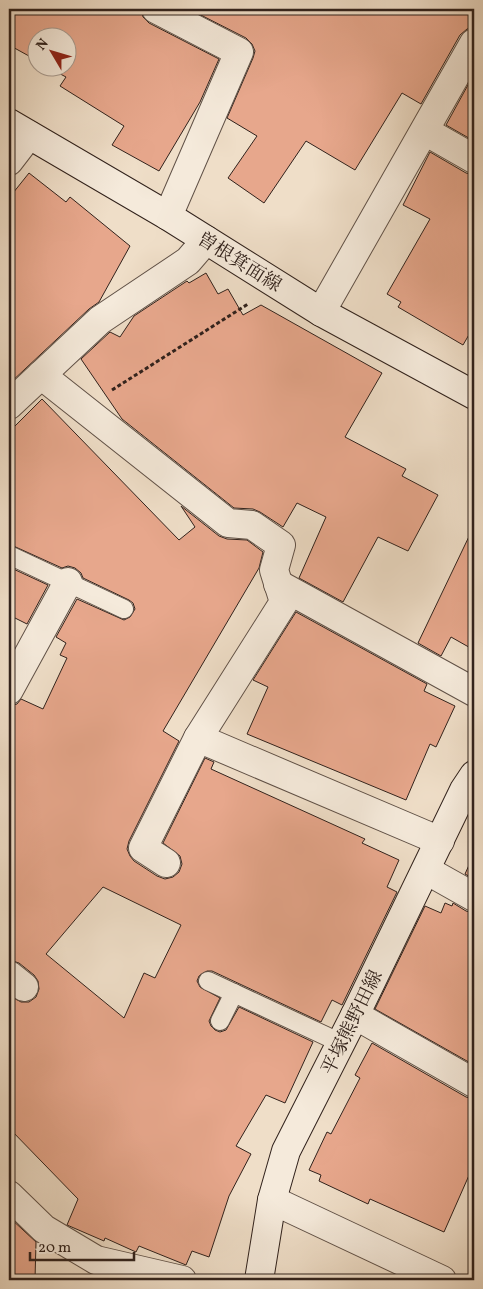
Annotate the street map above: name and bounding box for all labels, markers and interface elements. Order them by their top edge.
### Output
north arrow [28,28,78,78]
text: N [32,35,54,55]
street label: 曽根箕面線 [192,226,286,299]
street label: 平塚熊野田線 [316,966,389,1080]
scale bar [30,1229,134,1261]
text: 20 m [38,1238,71,1259]

